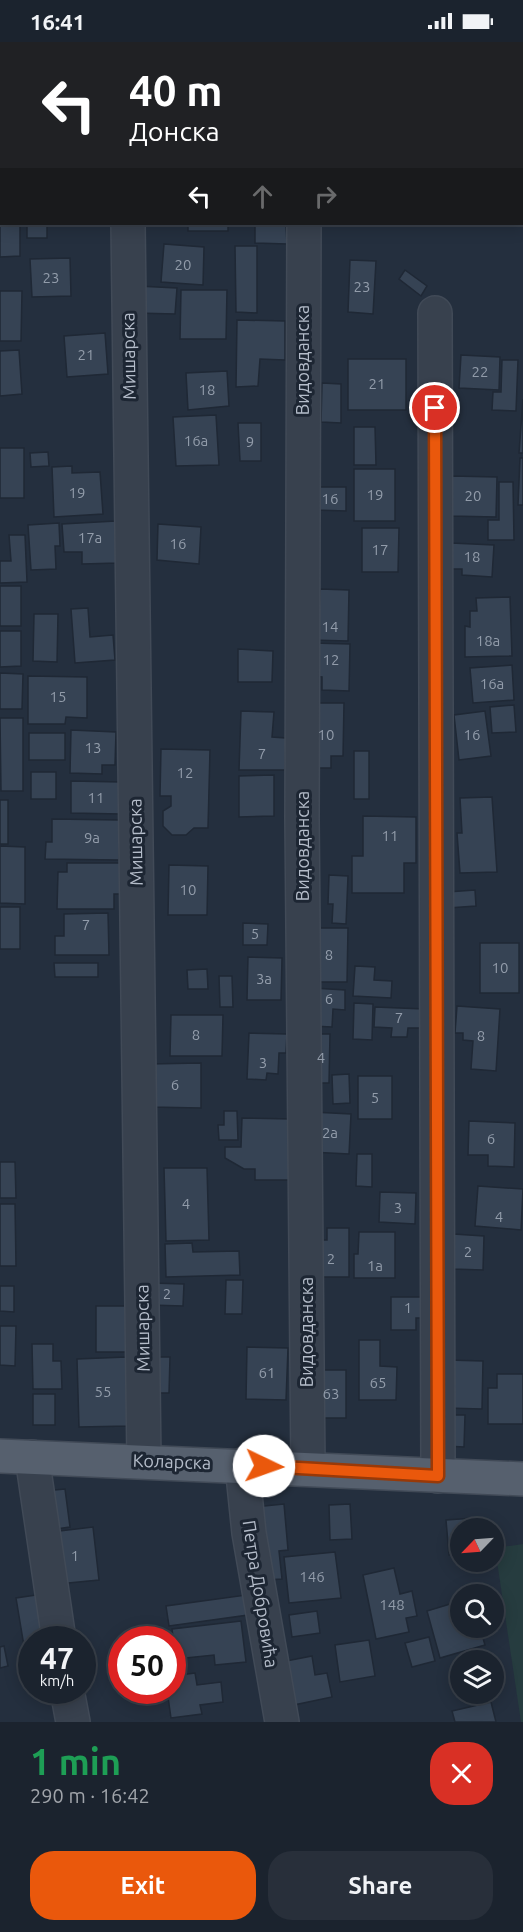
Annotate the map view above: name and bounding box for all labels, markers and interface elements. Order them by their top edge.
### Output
text: 16:41 [30,9,85,34]
icon: left [30,66,108,144]
text: 40 m [129,67,223,114]
text: Донска [129,116,220,146]
icon: left [183,180,216,213]
icon: ahead [246,180,279,213]
icon: right [309,180,342,213]
house number: 20 [175,256,191,273]
house number: 23 [43,269,59,286]
house number: 23 [354,278,370,295]
street label: Видовданска [292,305,312,415]
street label: Мишарска [117,312,139,400]
house number: 21 [78,346,94,363]
house number: 22 [472,363,488,380]
house number: 21 [369,375,385,392]
house number: 18 [199,381,215,398]
pin [409,382,460,433]
icon: arrive [418,391,451,424]
house number: 16a [184,432,208,449]
house number: 9 [246,433,254,450]
house number: 19 [69,484,85,501]
house number: 19 [367,486,383,503]
house number: 20 [465,487,481,504]
house number: 16 [322,490,338,507]
house number: 17a [78,529,102,546]
house number: 16 [170,535,186,552]
house number: 17 [372,541,388,558]
house number: 18 [464,548,480,565]
house number: 14 [322,618,338,635]
house number: 18a [476,632,500,649]
house number: 12 [323,651,339,668]
house number: 16a [480,675,504,692]
house number: 15 [50,688,66,705]
house number: 10 [318,726,334,743]
house number: 16 [464,726,480,743]
house number: 13 [85,739,101,756]
house number: 7 [258,745,266,762]
house number: 12 [177,764,193,781]
house number: 11 [88,789,104,806]
street label: Видовданска [292,791,312,901]
street label: Мишарска [124,798,146,886]
house number: 11 [382,827,398,844]
house number: 9a [84,829,100,846]
house number: 10 [180,881,196,898]
house number: 7 [82,916,90,933]
house number: 5 [251,925,259,942]
house number: 8 [325,946,333,963]
house number: 10 [492,959,508,976]
house number: 3a [256,970,272,987]
house number: 6 [325,990,333,1007]
house number: 7 [395,1009,403,1026]
house number: 8 [192,1026,200,1043]
house number: 8 [477,1027,485,1044]
house number: 4 [317,1049,325,1066]
house number: 3 [259,1054,267,1071]
house number: 6 [171,1076,179,1093]
house number: 5 [371,1089,379,1106]
house number: 2a [322,1124,338,1141]
house number: 6 [487,1130,495,1147]
house number: 4 [182,1195,190,1212]
house number: 3 [394,1199,402,1216]
house number: 4 [495,1208,503,1225]
house number: 2 [464,1243,472,1260]
house number: 2 [327,1250,335,1267]
house number: 1a [367,1257,383,1274]
street label: Видовданска [296,1277,316,1387]
street label: Мишарска [131,1284,153,1372]
house number: 2 [163,1285,171,1302]
house number: 1 [404,1299,412,1316]
house number: 61 [259,1364,275,1381]
house number: 65 [370,1374,386,1391]
house number: 55 [95,1383,111,1400]
house number: 63 [323,1385,339,1402]
position arrow [232,1434,296,1498]
street label: Коларска [132,1450,212,1472]
north arrow [450,1518,504,1572]
map controls [450,1518,504,1704]
street label: Петра Добровића [239,1519,283,1669]
house number: 1 [71,1547,79,1564]
house number: 146 [299,1568,325,1585]
button: search [450,1584,504,1638]
house number: 148 [379,1596,405,1613]
speed limit sign: 50 [108,1626,186,1704]
text: 47 [40,1641,74,1675]
button: layers [450,1650,504,1704]
text: km/h [40,1672,74,1689]
text: 1 min [30,1741,121,1782]
button: close [430,1742,493,1805]
text: 290 m · 16:42 [30,1784,150,1807]
button: Exit [30,1851,256,1920]
button: Share [268,1851,493,1920]

